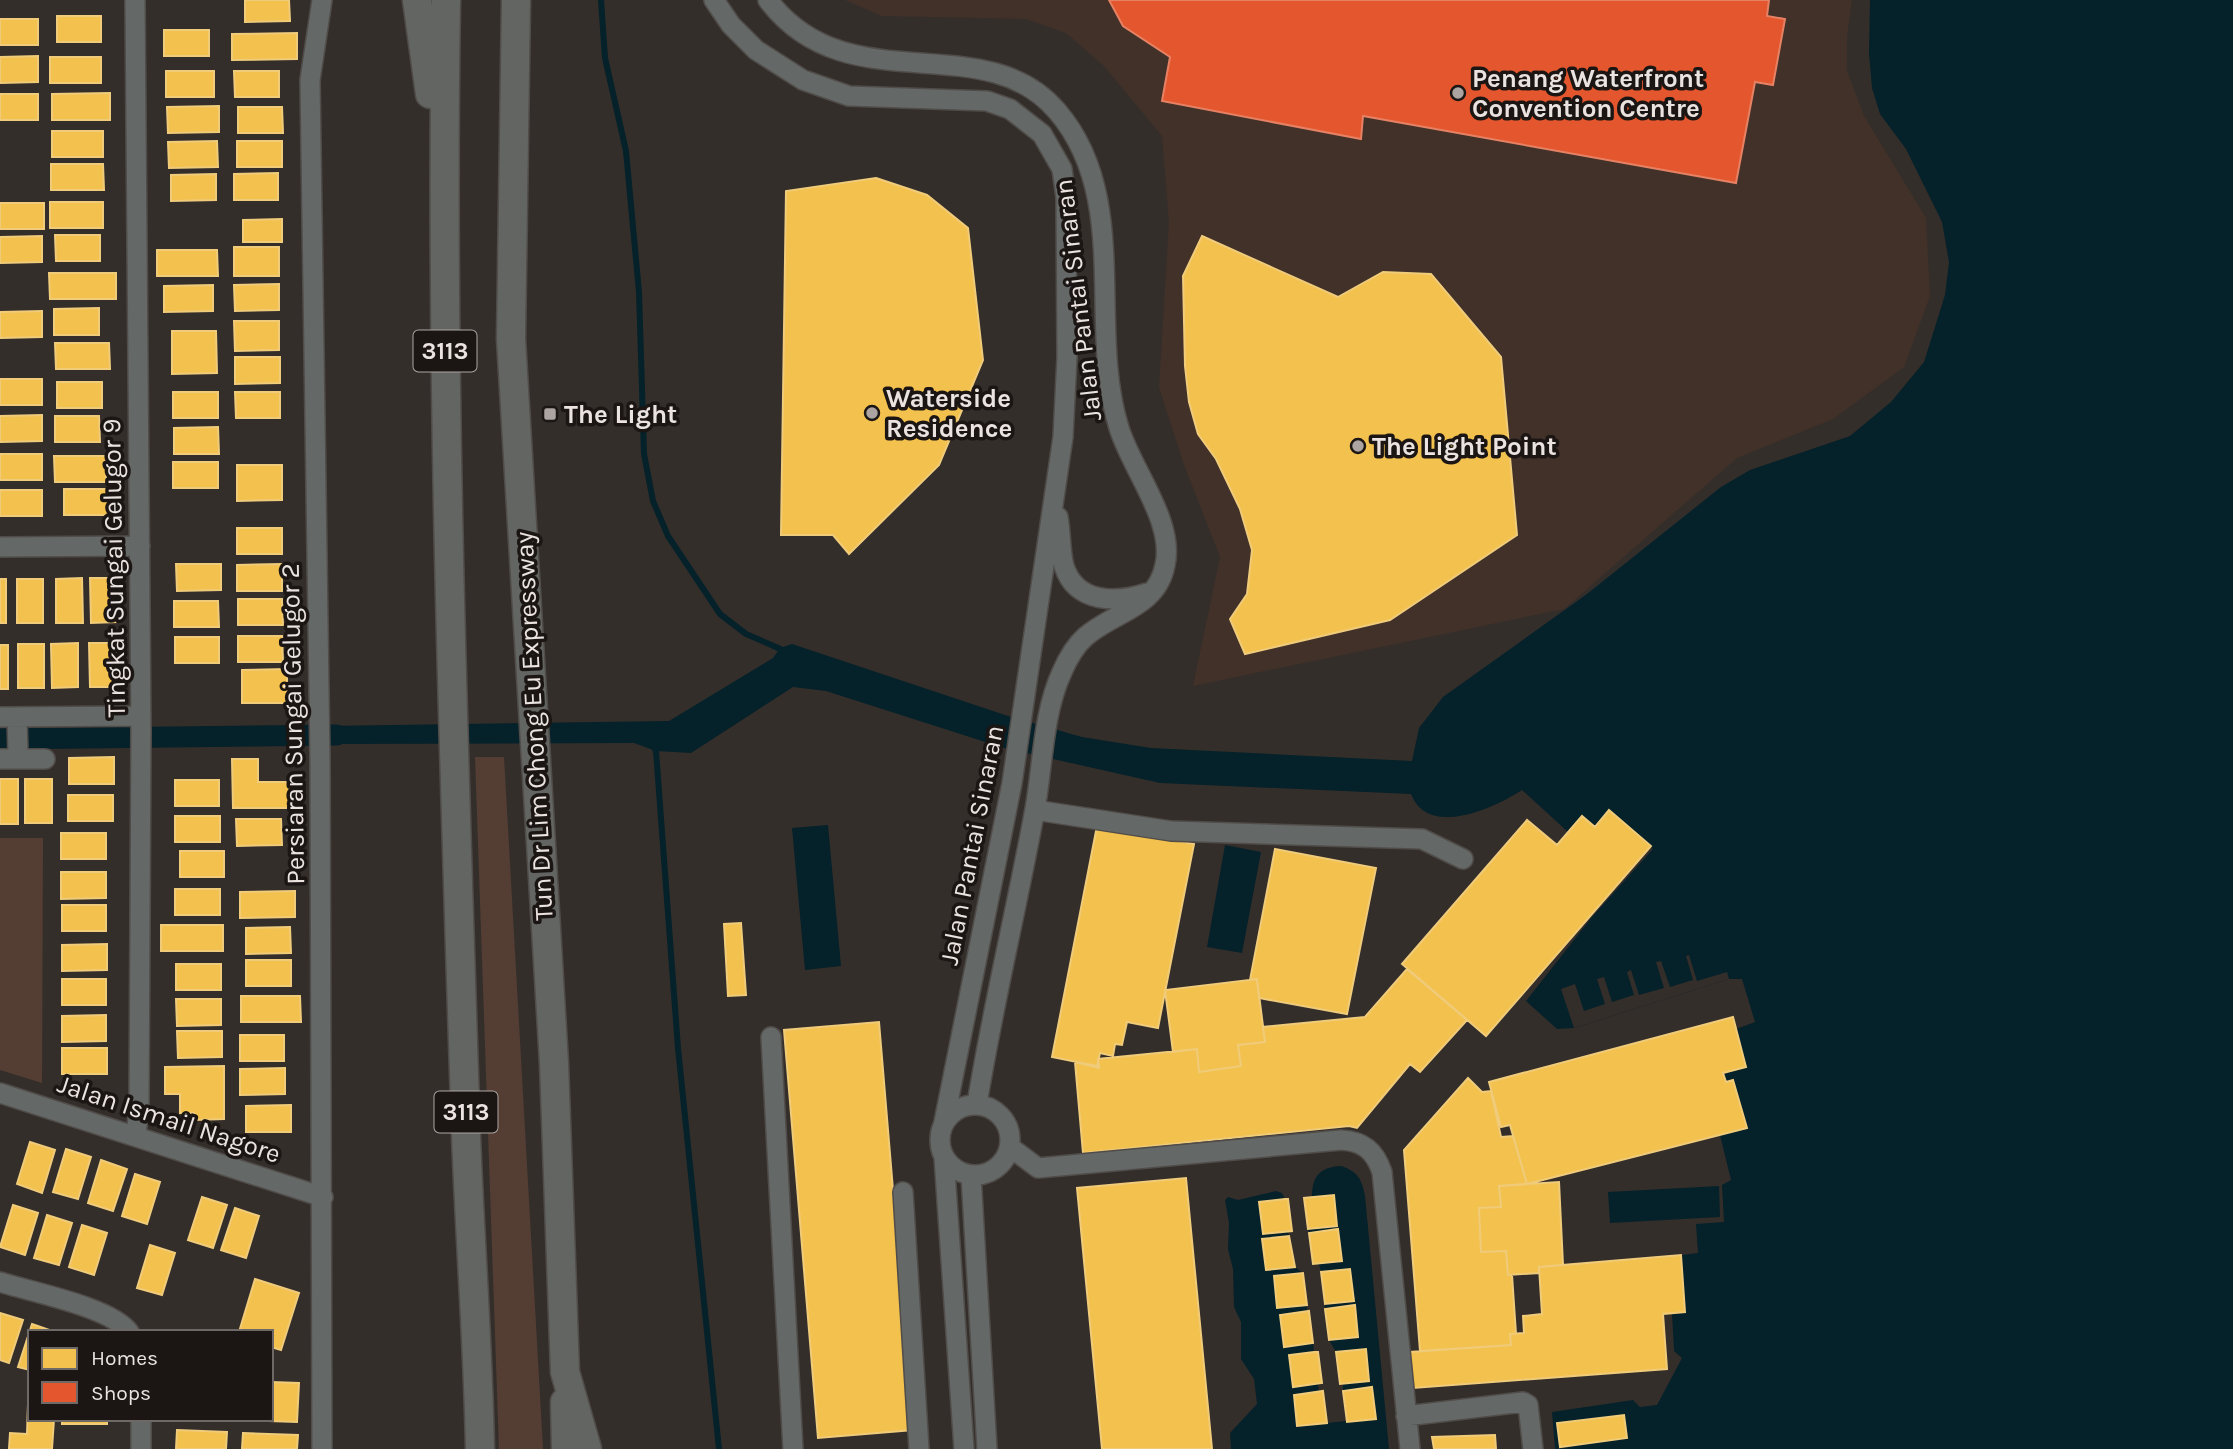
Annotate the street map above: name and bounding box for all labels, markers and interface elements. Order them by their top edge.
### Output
place label: Penang Waterfront Convention Centre [1472,63,1704,124]
marker: Penang Waterfront Convention Centre [1450,85,1466,101]
street label: Jalan Pantai Sinaran [1048,177,1108,423]
road number: 3113 [414,330,476,372]
place label: Waterside Residence [886,383,1012,444]
place label: The Light [564,399,677,430]
marker: Waterside Residence [864,405,880,421]
marker: The Light [542,406,558,422]
street label: Tingkat Sungai Gelugor 9 [96,418,132,718]
place label: The Light Point [1372,431,1557,462]
marker: The Light Point [1350,438,1366,454]
street label: Tun Dr Lim Chong Eu Expressway [508,531,560,921]
street label: Persiaran Sungai Gelugor 2 [275,563,311,885]
street label: Jalan Pantai Sinaran [934,723,1010,967]
street label: Jalan Ismail Nagore [54,1068,284,1170]
road number: 3113 [434,1092,498,1132]
legend [28,1330,273,1421]
text: Homes [91,1346,158,1370]
text: Shops [91,1381,151,1405]

